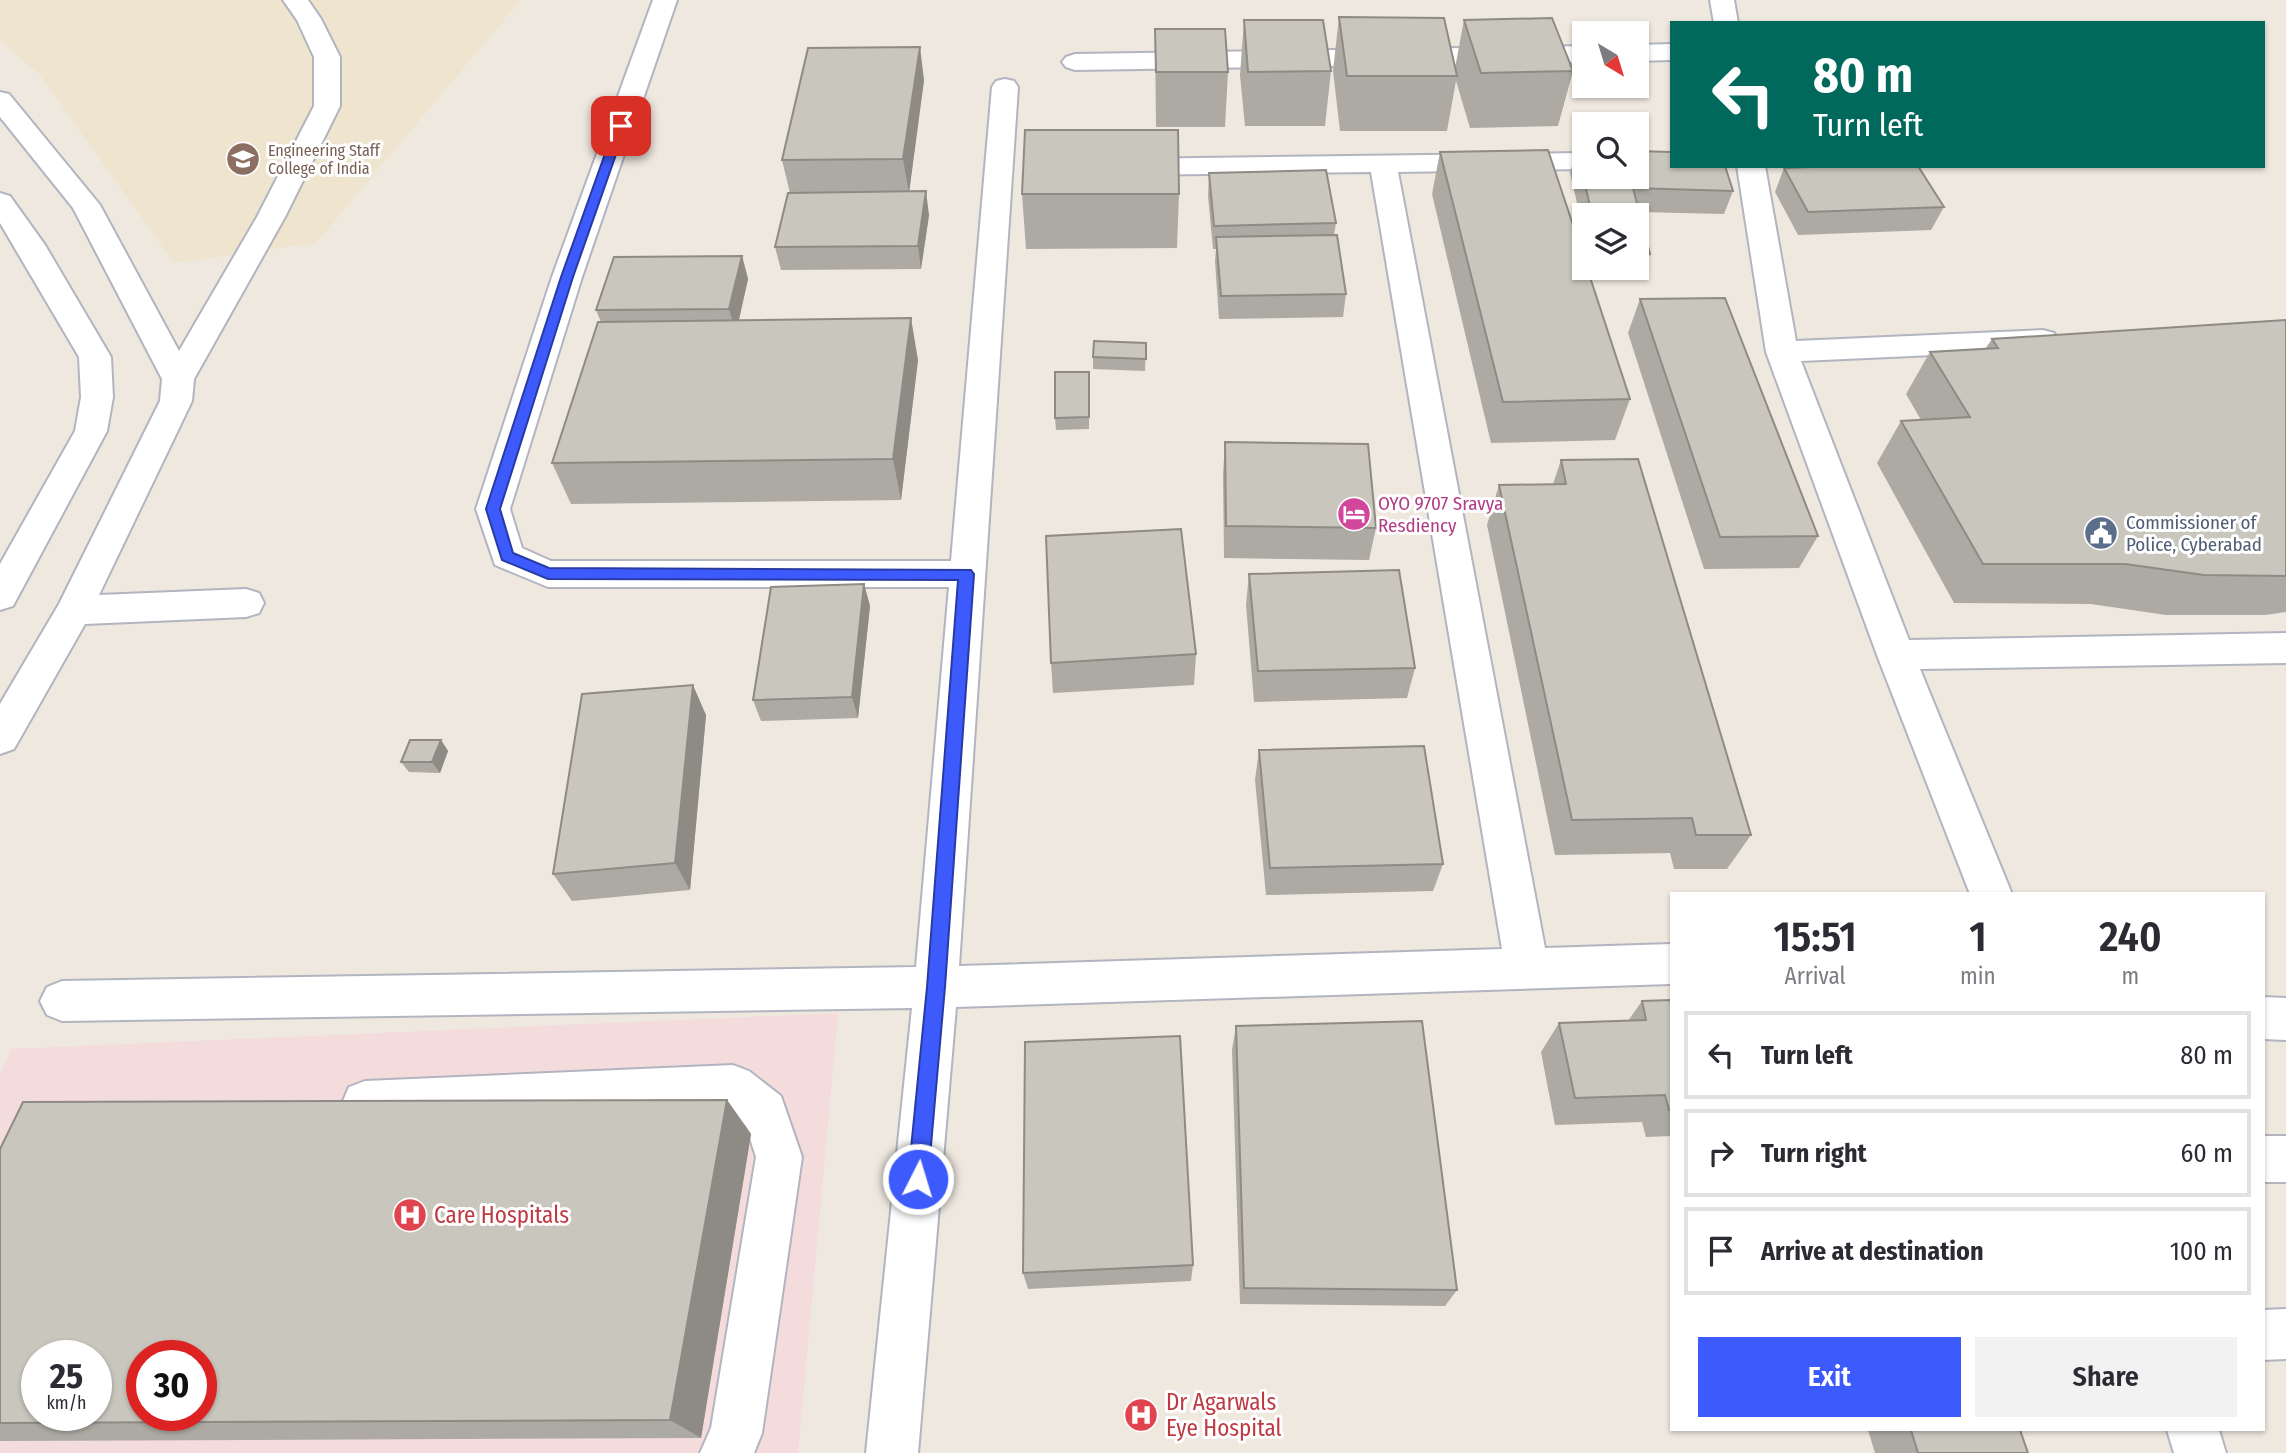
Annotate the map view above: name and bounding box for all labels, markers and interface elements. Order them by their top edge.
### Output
north arrow [1572,21,1648,98]
map controls [1572,21,1649,280]
text: 80 m [1813,46,1913,105]
icon: left [1698,49,1789,140]
pin [591,96,651,156]
text: Turn left [1813,106,1923,144]
icon: arrive [602,107,640,145]
button: search [1572,112,1649,189]
school or university icon: Engineering Staff College of India [224,140,262,178]
place label: Engineering Staff College of India [268,141,381,178]
button: layers [1572,203,1649,280]
place label: OYO 9707 Sravya Resdiency [1378,492,1503,537]
hotel icon: OYO 9707 Sravya Resdiency [1335,495,1373,533]
place label: Commissioner of Police, Cyberabad [2126,511,2262,556]
public building icon: Commissioner of Police, Cyberabad [2082,514,2120,552]
text: 15:51 [1773,912,1857,962]
text: 1 [1969,912,1987,962]
text: 240 [2099,912,2162,962]
text: Arrival [1785,962,1846,990]
text: min [1960,962,1996,990]
text: m [2122,962,2139,990]
icon: left [1702,1036,1740,1074]
text: Turn left [1761,1040,1853,1071]
text: 80 m [2180,1040,2233,1071]
icon: right [1702,1134,1740,1172]
text: Turn right [1761,1138,1867,1169]
text: 60 m [2180,1138,2233,1169]
position arrow [881,1142,955,1216]
hospital icon: Care Hospitals [391,1196,429,1234]
place label: Care Hospitals [434,1201,569,1229]
icon: arrive [1702,1232,1740,1270]
text: Arrive at destination [1761,1236,1984,1267]
text: 100 m [2170,1236,2233,1267]
button: Exit [1698,1337,1961,1417]
button: Share [1975,1337,2237,1417]
speed limit sign: 30 [126,1340,217,1431]
text: 25 [50,1355,83,1397]
place label: Dr Agarwals Eye Hospital [1166,1388,1282,1442]
text: km/h [46,1392,87,1414]
hospital icon: Dr Agarwals Eye Hospital [1122,1396,1160,1434]

